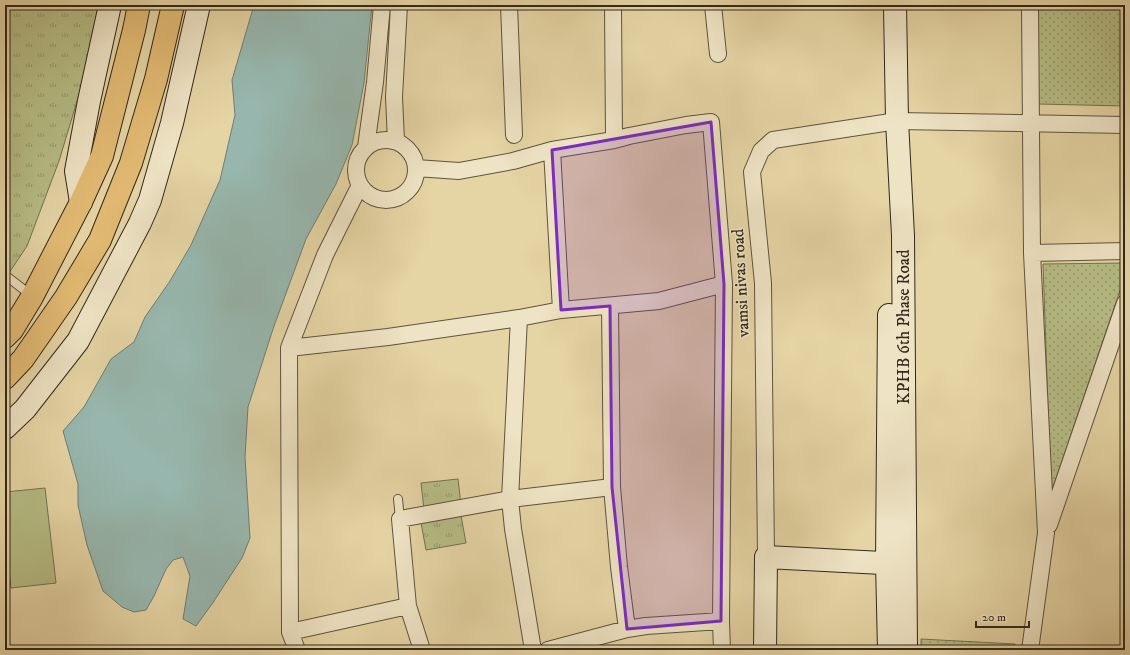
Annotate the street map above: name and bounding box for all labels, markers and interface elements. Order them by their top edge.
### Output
street label: vamsi nivas road [727,228,755,339]
street label: KPHB 6th Phase Road [893,249,915,404]
scale bar [976,603,1029,629]
text: 20 m [982,610,1006,625]

